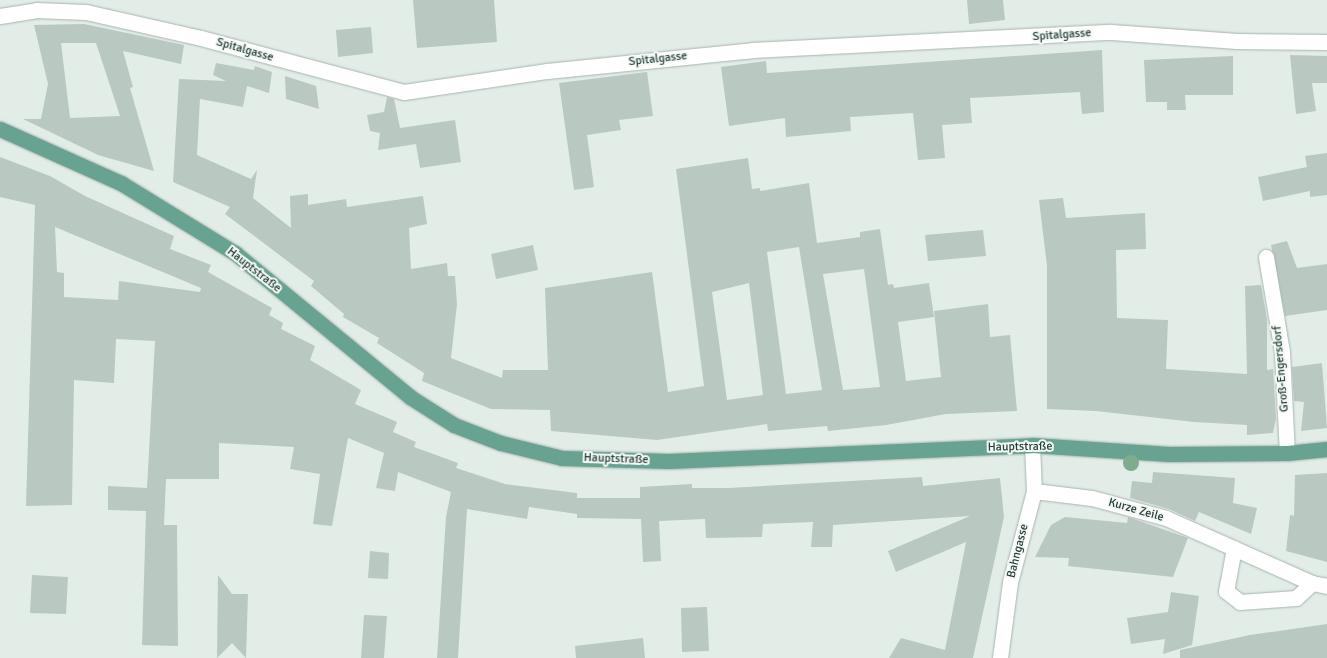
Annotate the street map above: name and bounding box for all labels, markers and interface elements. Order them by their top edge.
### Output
street label: Spitalgasse [1032,26,1092,44]
street label: Spitalgasse [215,35,275,65]
street label: Spitalgasse [628,49,688,69]
street label: Hauptstraße [224,244,284,296]
street label: Groß-Engersdorf [1270,325,1292,413]
street label: Hauptstraße [988,439,1052,455]
street label: Hauptstraße [583,451,649,467]
street label: Kurze Zeile [1107,495,1165,525]
street label: Bahngasse [1004,522,1032,580]

